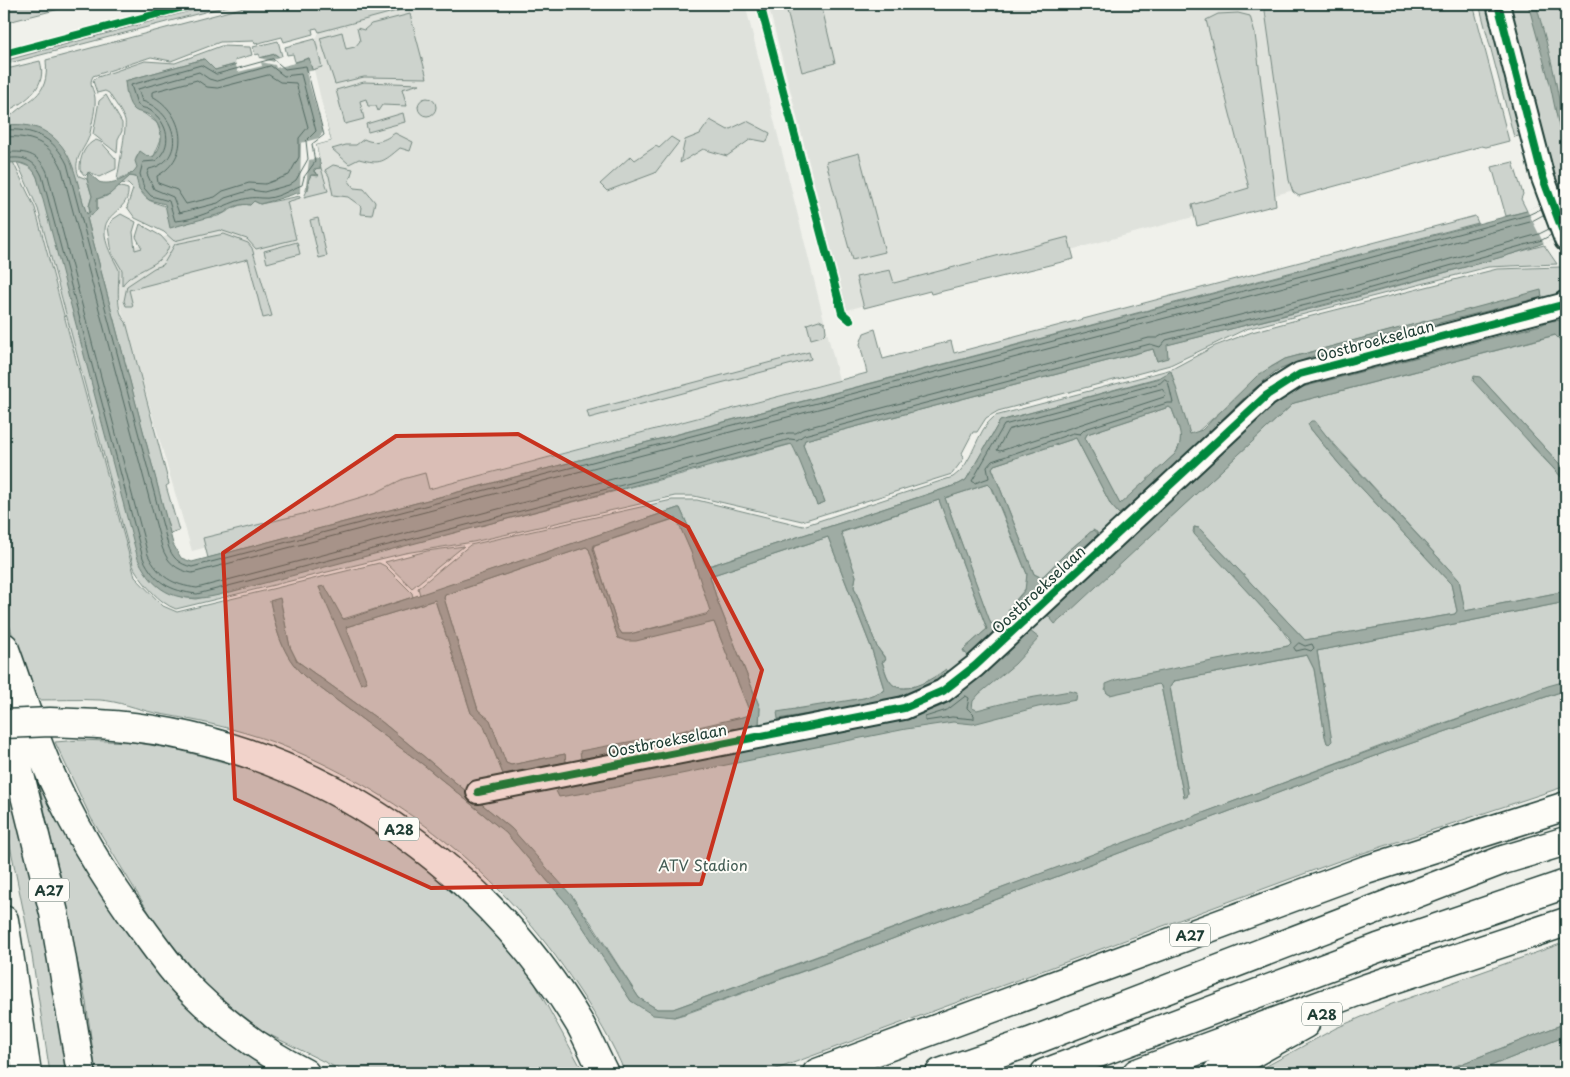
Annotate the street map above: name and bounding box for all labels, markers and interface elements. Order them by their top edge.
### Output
street label: Oostbroekselaan [1314,313,1436,367]
street label: Oostbroekselaan [986,539,1090,639]
street label: Oostbroekselaan [605,717,729,763]
road number: A28 [379,818,419,841]
park label: ATV Stadion [658,853,748,876]
road number: A27 [29,878,69,902]
road number: A27 [1170,924,1210,946]
road number: A28 [1302,1002,1342,1026]

